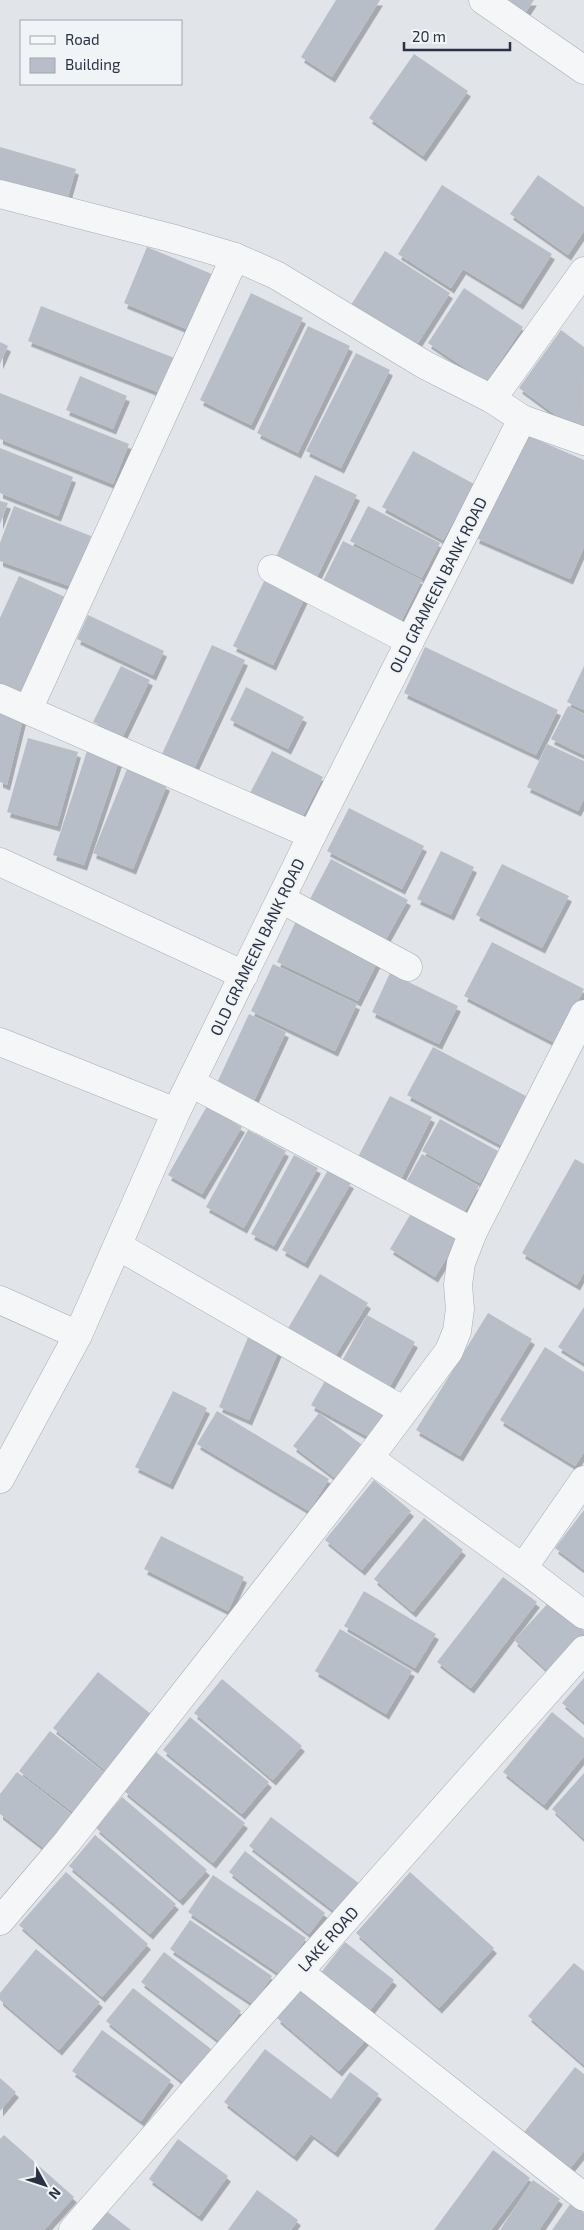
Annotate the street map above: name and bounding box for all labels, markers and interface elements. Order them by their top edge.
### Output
legend [20,20,182,85]
scale bar [404,20,510,52]
text: 20 m [412,27,446,45]
text: Road [65,30,100,48]
text: Building [65,55,121,73]
street label: OLD GRAMEEN BANK ROAD [385,494,490,676]
street label: OLD GRAMEEN BANK ROAD [205,855,308,1039]
street label: LAKE ROAD [293,1902,362,1975]
north arrow [20,2160,70,2210]
text: N [46,2184,65,2203]

